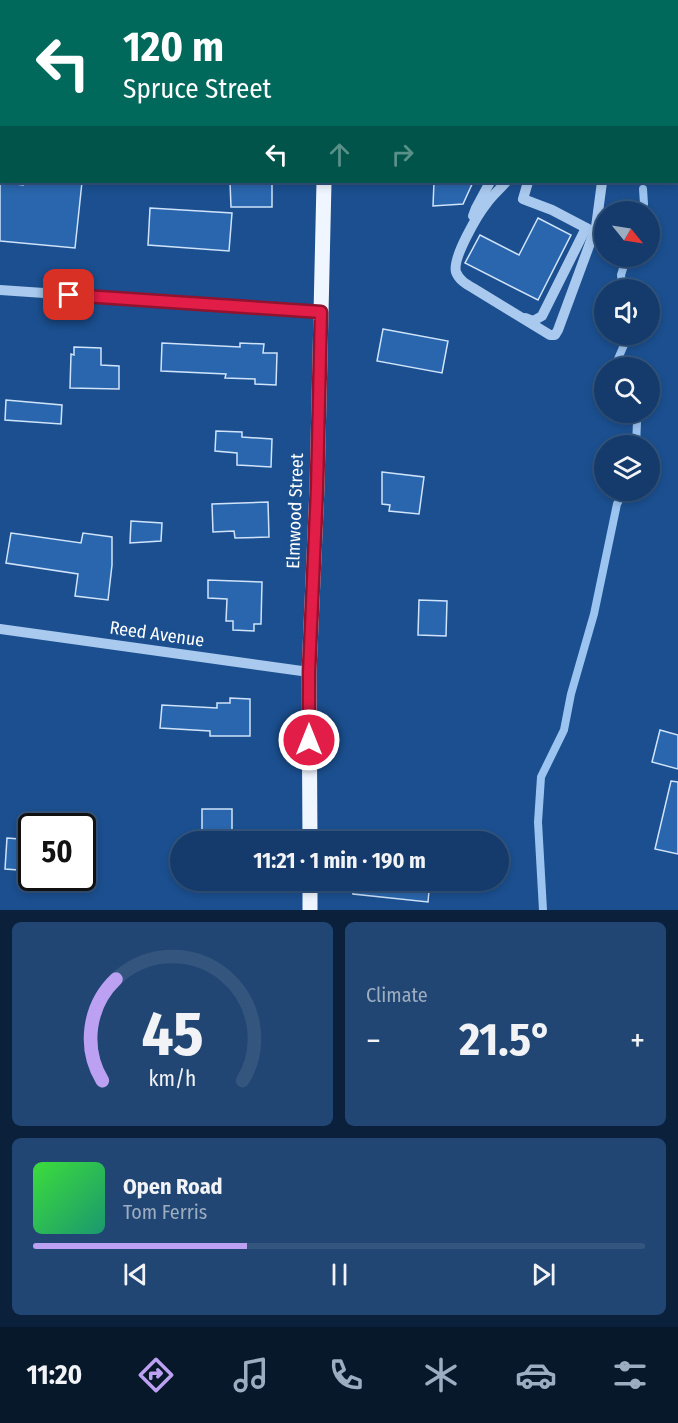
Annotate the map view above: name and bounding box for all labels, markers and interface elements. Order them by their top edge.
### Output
text: 120 m [123,22,224,72]
icon: left [24,24,102,102]
text: Spruce Street [123,73,271,105]
icon: left [260,138,293,171]
icon: ahead [323,138,356,171]
icon: right [386,138,419,171]
north arrow [594,201,660,267]
map controls [594,201,660,501]
pin [43,269,94,320]
icon: arrive [52,278,85,311]
button: sound [594,279,660,345]
button: search [594,357,660,423]
button: layers [594,435,660,501]
street label: Elmwood Street [282,453,308,569]
street label: Reed Avenue [108,616,206,652]
position arrow [277,708,341,772]
speed limit sign: 50 [18,813,96,891]
text: 11:21 · 1 min · 190 m [253,847,426,874]
text: Climate [366,983,428,1007]
text: 45 [141,997,204,1072]
text: 21.5° [459,1013,552,1067]
text: − [366,1021,381,1061]
text: + [630,1021,645,1061]
text: km/h [149,1066,196,1092]
text: Open Road [123,1173,223,1200]
text: Tom Ferris [123,1200,207,1224]
icon: previous [119,1258,152,1291]
icon: pause [323,1258,356,1291]
icon: next [527,1258,560,1291]
icon: directions [135,1354,177,1396]
icon: music [230,1354,272,1396]
icon: phone [325,1354,367,1396]
icon: climate [420,1354,462,1396]
icon: car [515,1354,557,1396]
icon: filters [609,1354,651,1396]
text: 11:20 [26,1359,82,1391]

